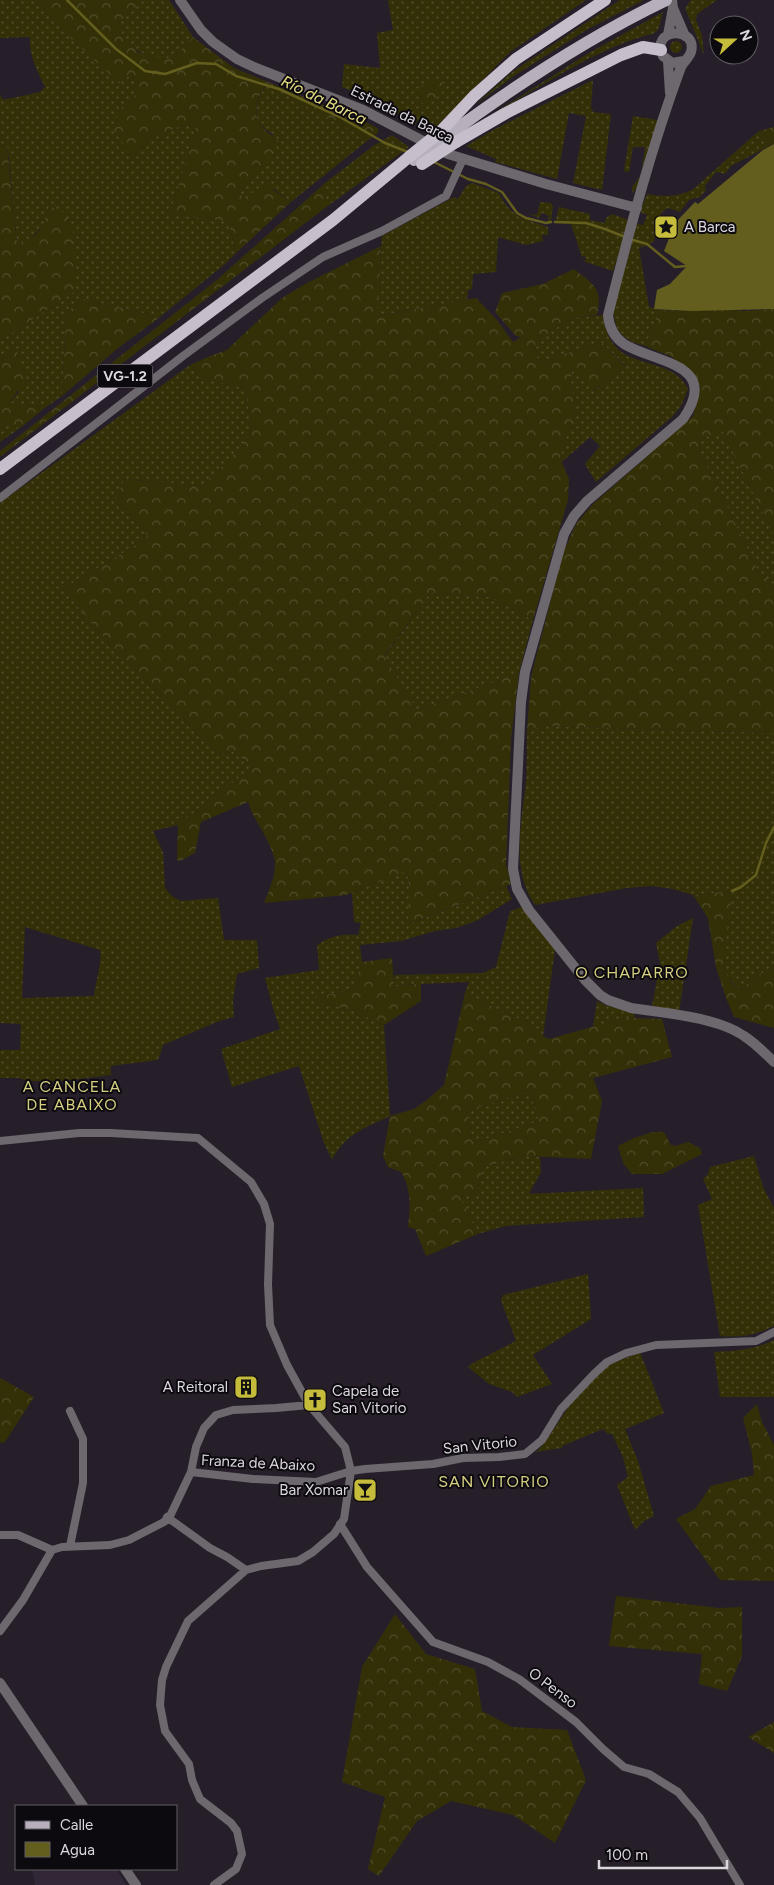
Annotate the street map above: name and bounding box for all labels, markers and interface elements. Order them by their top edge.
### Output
north arrow [709,15,759,65]
text: N [736,27,756,44]
water label: Río da Barca [278,71,370,129]
street label: Estrada da Barca [348,81,456,147]
place icon: A Barca [653,214,679,240]
place label: A Barca [684,218,736,236]
road number: VG-1.2 [98,364,152,388]
district label: O CHAPARRO [575,963,689,982]
district label: A CANCELA DE ABAIXO [23,1077,121,1114]
building icon: A Reitoral [233,1374,259,1400]
place label: A Reitoral [163,1378,228,1396]
place label: Capela de San Vitorio [332,1382,407,1417]
church icon: Capela de San Vitorio [302,1387,328,1413]
street label: San Vitorio [442,1432,518,1458]
street label: Franza de Abaixo [200,1451,316,1475]
district label: SAN VITORIO [438,1472,550,1491]
bar icon: Bar Xomar [352,1477,378,1503]
place label: Bar Xomar [279,1481,348,1499]
street label: O Penso [525,1664,581,1712]
legend [15,1805,178,1870]
text: Calle [60,1816,93,1834]
scale bar [599,1838,726,1870]
text: Agua [60,1841,95,1859]
text: 100 m [606,1846,648,1864]

